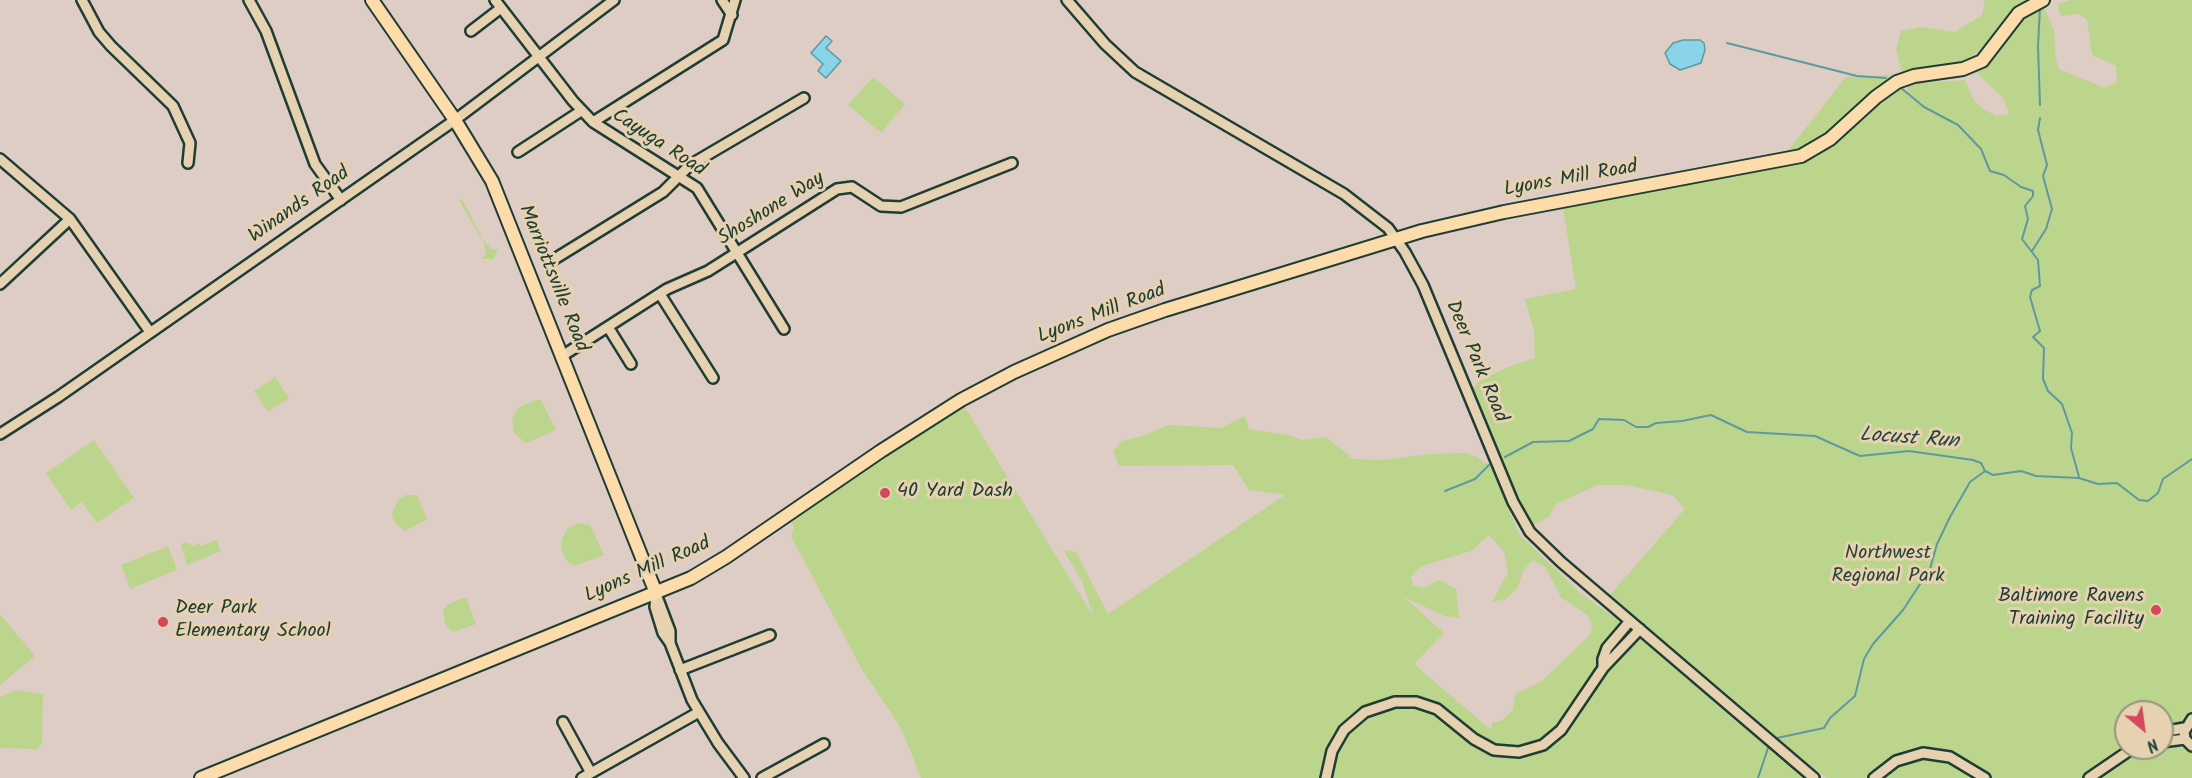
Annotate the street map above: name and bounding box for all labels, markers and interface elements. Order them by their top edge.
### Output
street label: Cayuga Road [606,105,710,183]
street label: Lyons Mill Road [1502,156,1640,204]
street label: Winands Road [245,162,355,250]
street label: Shoshone Way [714,168,830,252]
street label: Marriottsville Road [512,202,592,356]
street label: Lyons Mill Road [1035,280,1169,350]
street label: Deer Park Road [1439,298,1511,426]
water label: Locust Run [1859,424,1959,456]
place label: 40 Yard Dash [897,481,1013,505]
marker: 40 Yard Dash [878,486,892,500]
street label: Lyons Mill Road [581,533,715,609]
park label: Northwest Regional Park [1831,543,1945,590]
place label: Baltimore Ravens Training Facility [1998,586,2144,633]
place label: Deer Park Elementary School [175,598,331,645]
marker: Baltimore Ravens Training Facility [2149,603,2163,617]
marker: Deer Park Elementary School [156,615,170,629]
north arrow [2114,700,2174,760]
text: N [2142,731,2162,758]

